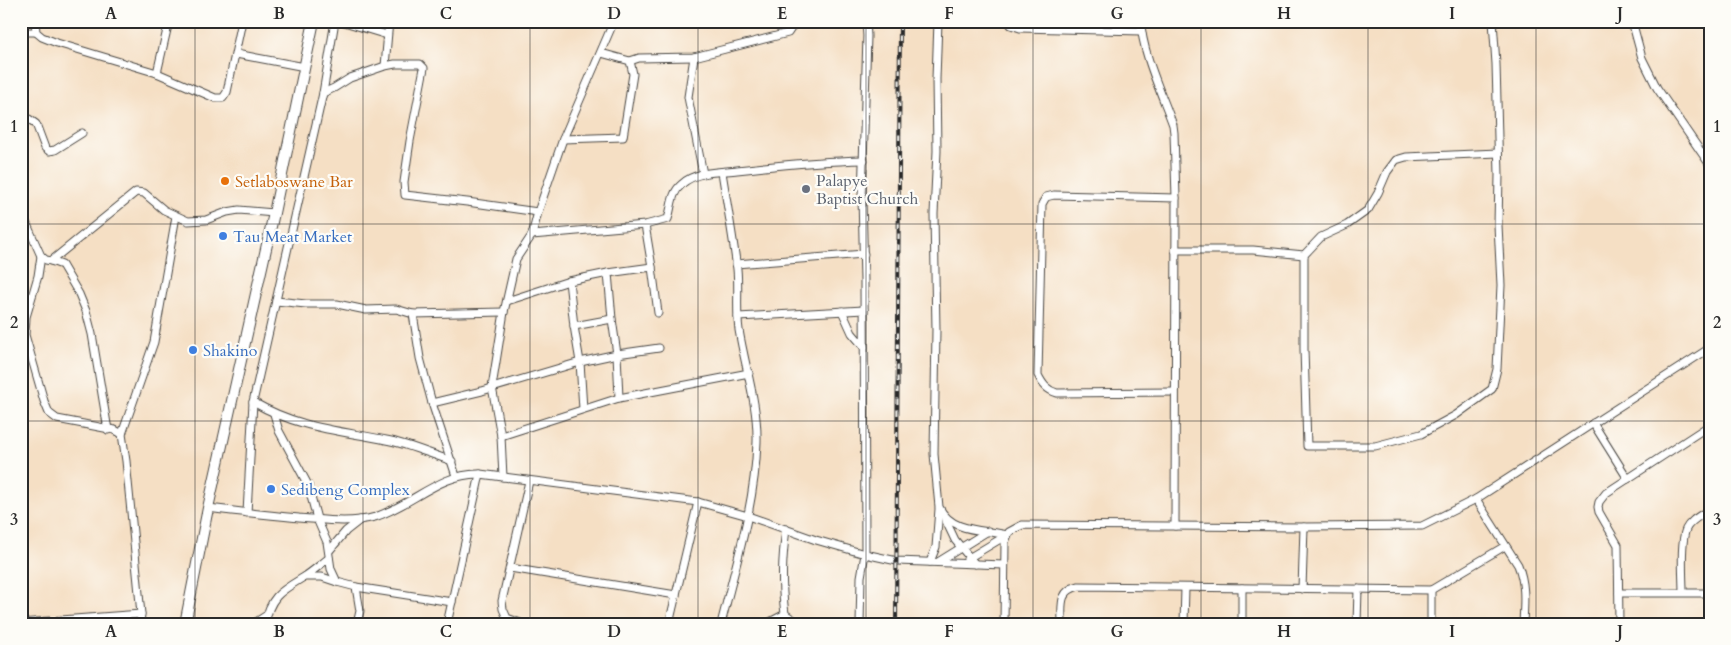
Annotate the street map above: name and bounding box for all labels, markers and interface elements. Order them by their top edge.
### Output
text: A [105,3,117,25]
text: B [273,3,285,25]
text: C [440,3,452,25]
text: D [607,3,621,25]
text: E [777,3,787,25]
text: F [944,3,954,25]
text: G [1110,3,1124,25]
text: H [1277,3,1291,25]
text: I [1449,3,1455,25]
text: J [1615,3,1623,25]
text: 1 [10,116,18,138]
text: 1 [1713,116,1721,138]
place label: Palapye Baptist Church [816,170,918,210]
place label: Setlaboswane Bar [235,171,353,193]
marker: Setlaboswane Bar [219,175,231,187]
marker: Palapye Baptist Church [800,183,812,195]
place label: Tau Meat Market [233,226,352,248]
marker: Tau Meat Market [217,230,229,242]
text: 2 [10,312,18,334]
text: 2 [1713,312,1721,334]
place label: Shakino [203,340,258,362]
marker: Shakino [187,344,199,356]
place label: Sedibeng Complex [281,479,410,501]
marker: Sedibeng Complex [265,483,277,495]
text: 3 [10,509,18,531]
text: 3 [1713,509,1721,531]
text: A [105,621,117,643]
text: B [273,621,285,643]
text: C [440,621,452,643]
text: D [607,621,621,643]
text: E [777,621,787,643]
text: F [944,621,954,643]
text: G [1110,621,1124,643]
text: H [1277,621,1291,643]
text: I [1449,621,1455,643]
text: J [1615,621,1623,643]

